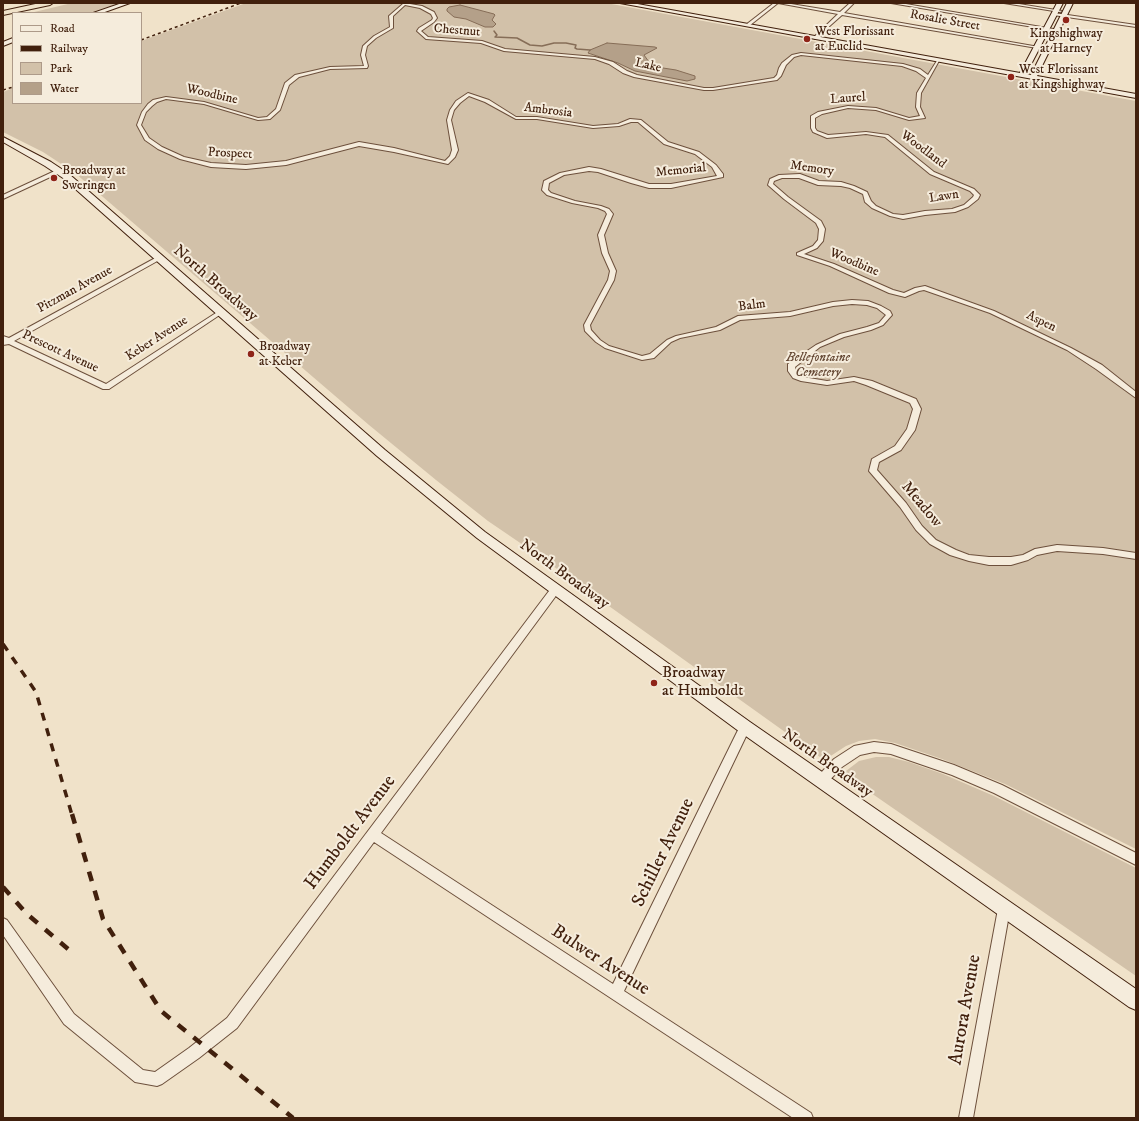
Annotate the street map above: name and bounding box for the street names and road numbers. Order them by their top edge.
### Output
street label: Rosalie Street [909,7,981,35]
street label: Chestnut [433,21,481,41]
street label: Lake [633,55,663,77]
street label: Woodbine [185,82,239,108]
street label: Laurel [830,90,866,108]
street label: Ambrosia [523,100,573,122]
street label: Woodland [897,128,949,172]
street label: Prospect [207,145,253,163]
street label: Memory [789,158,835,180]
street label: Memorial [655,161,707,181]
street label: Lawn [928,187,960,207]
street label: North Broadway [169,242,261,326]
street label: Woodbine [827,246,881,280]
street label: Pitzman Avenue [35,263,115,317]
street label: Balm [737,296,767,316]
street label: Aspen [1024,308,1058,336]
street label: Keber Avenue [123,313,191,365]
street label: Prescott Avenue [19,327,101,377]
street label: Meadow [896,478,946,532]
street label: North Broadway [515,536,613,614]
street label: North Broadway [778,726,876,802]
street label: Humboldt Avenue [301,771,401,895]
street label: Schiller Avenue [628,795,700,911]
street label: Bulwer Avenue [547,921,653,1001]
street label: Aurora Avenue [945,953,987,1067]

